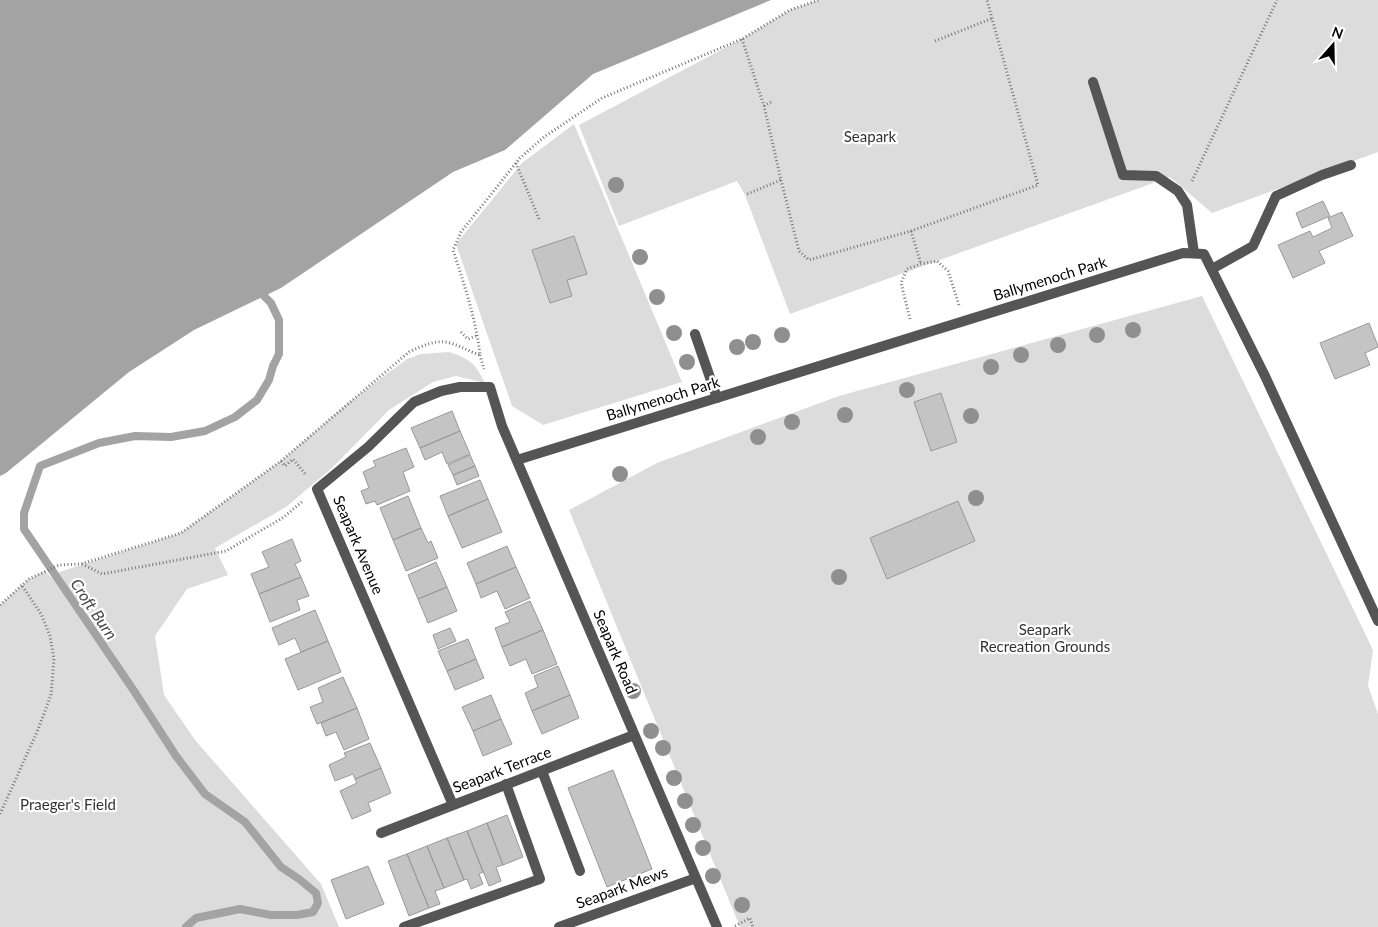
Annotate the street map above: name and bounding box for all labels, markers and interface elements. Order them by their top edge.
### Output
north arrow [1308,20,1358,70]
text: N [1330,22,1346,42]
park label: Seapark [844,127,897,145]
street label: Ballymenoch Park [991,252,1109,304]
street label: Ballymenoch Park [604,372,722,424]
street label: Seapark Avenue [330,493,388,597]
water label: Croft Burn [67,575,122,643]
street label: Seapark Road [590,607,642,696]
park label: Seapark Recreation Grounds [980,620,1110,655]
street label: Seapark Terrace [450,742,553,796]
park label: Praeger's Field [20,795,116,813]
street label: Seapark Mews [573,862,670,912]

